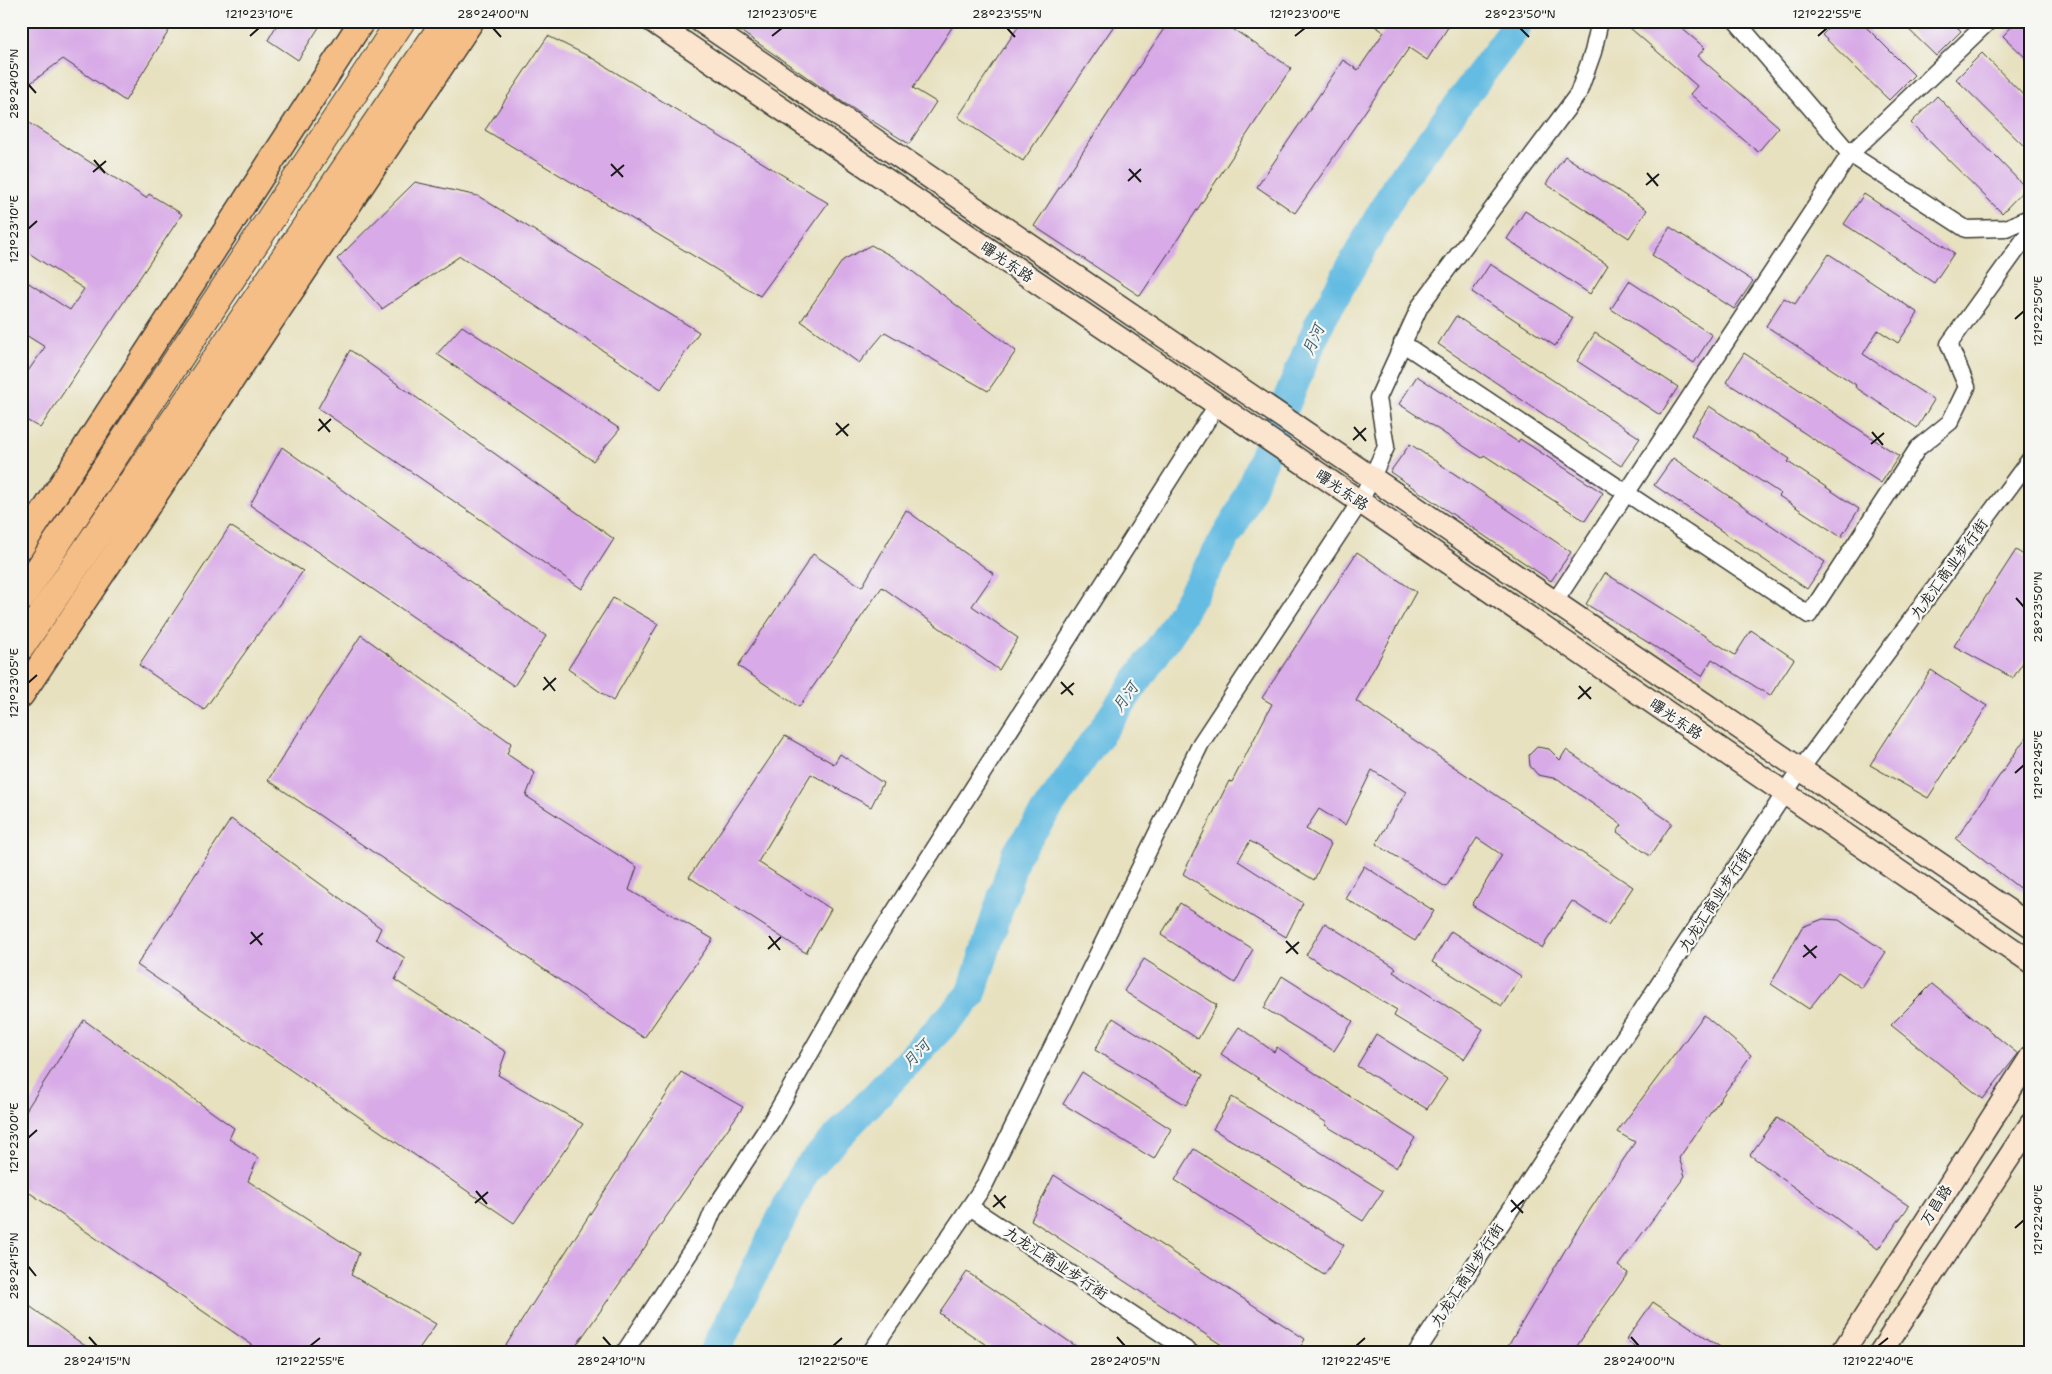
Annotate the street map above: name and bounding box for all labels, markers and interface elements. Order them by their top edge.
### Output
text: 121°23'10"E [225,6,293,22]
text: 28°24'00"N [457,6,529,22]
text: 121°23'05"E [747,6,817,22]
text: 28°23'55"N [972,6,1042,22]
text: 121°23'00"E [1269,6,1341,22]
text: 28°23'50"N [1484,6,1556,22]
text: 121°22'55"E [1792,6,1862,22]
text: 28°24'05"N [6,49,22,119]
text: 121°23'10"E [6,195,22,263]
street label: 曙光东路 [977,237,1037,287]
text: 121°22'50"E [2030,276,2046,346]
water label: 月河 [1297,318,1330,359]
street label: 曙光东路 [1312,465,1372,515]
street label: 九龙汇商业步行街 [1906,515,1992,623]
text: 28°23'50"N [2030,571,2046,643]
text: 121°23'05"E [6,648,22,718]
water label: 月河 [1107,675,1144,716]
street label: 曙光东路 [1646,694,1706,744]
text: 121°22'45"E [2030,730,2046,800]
street label: 九龙汇商业步行街 [1674,844,1756,956]
water label: 月河 [897,1033,937,1073]
text: 121°23'00"E [6,1102,22,1174]
street label: 万昌路 [1915,1181,1957,1229]
text: 121°22'40"E [2030,1184,2046,1256]
street label: 九龙汇商业步行街 [1426,1219,1508,1331]
street label: 九龙汇商业步行街 [1000,1222,1112,1304]
text: 28°24'15"N [6,1232,22,1300]
text: 28°24'15"N [63,1353,131,1369]
text: 121°22'55"E [275,1353,345,1369]
text: 28°24'10"N [577,1353,645,1369]
text: 121°22'50"E [798,1353,868,1369]
text: 28°24'05"N [1090,1353,1160,1369]
text: 121°22'45"E [1321,1353,1391,1369]
text: 28°24'00"N [1603,1353,1675,1369]
text: 121°22'40"E [1842,1353,1914,1369]

